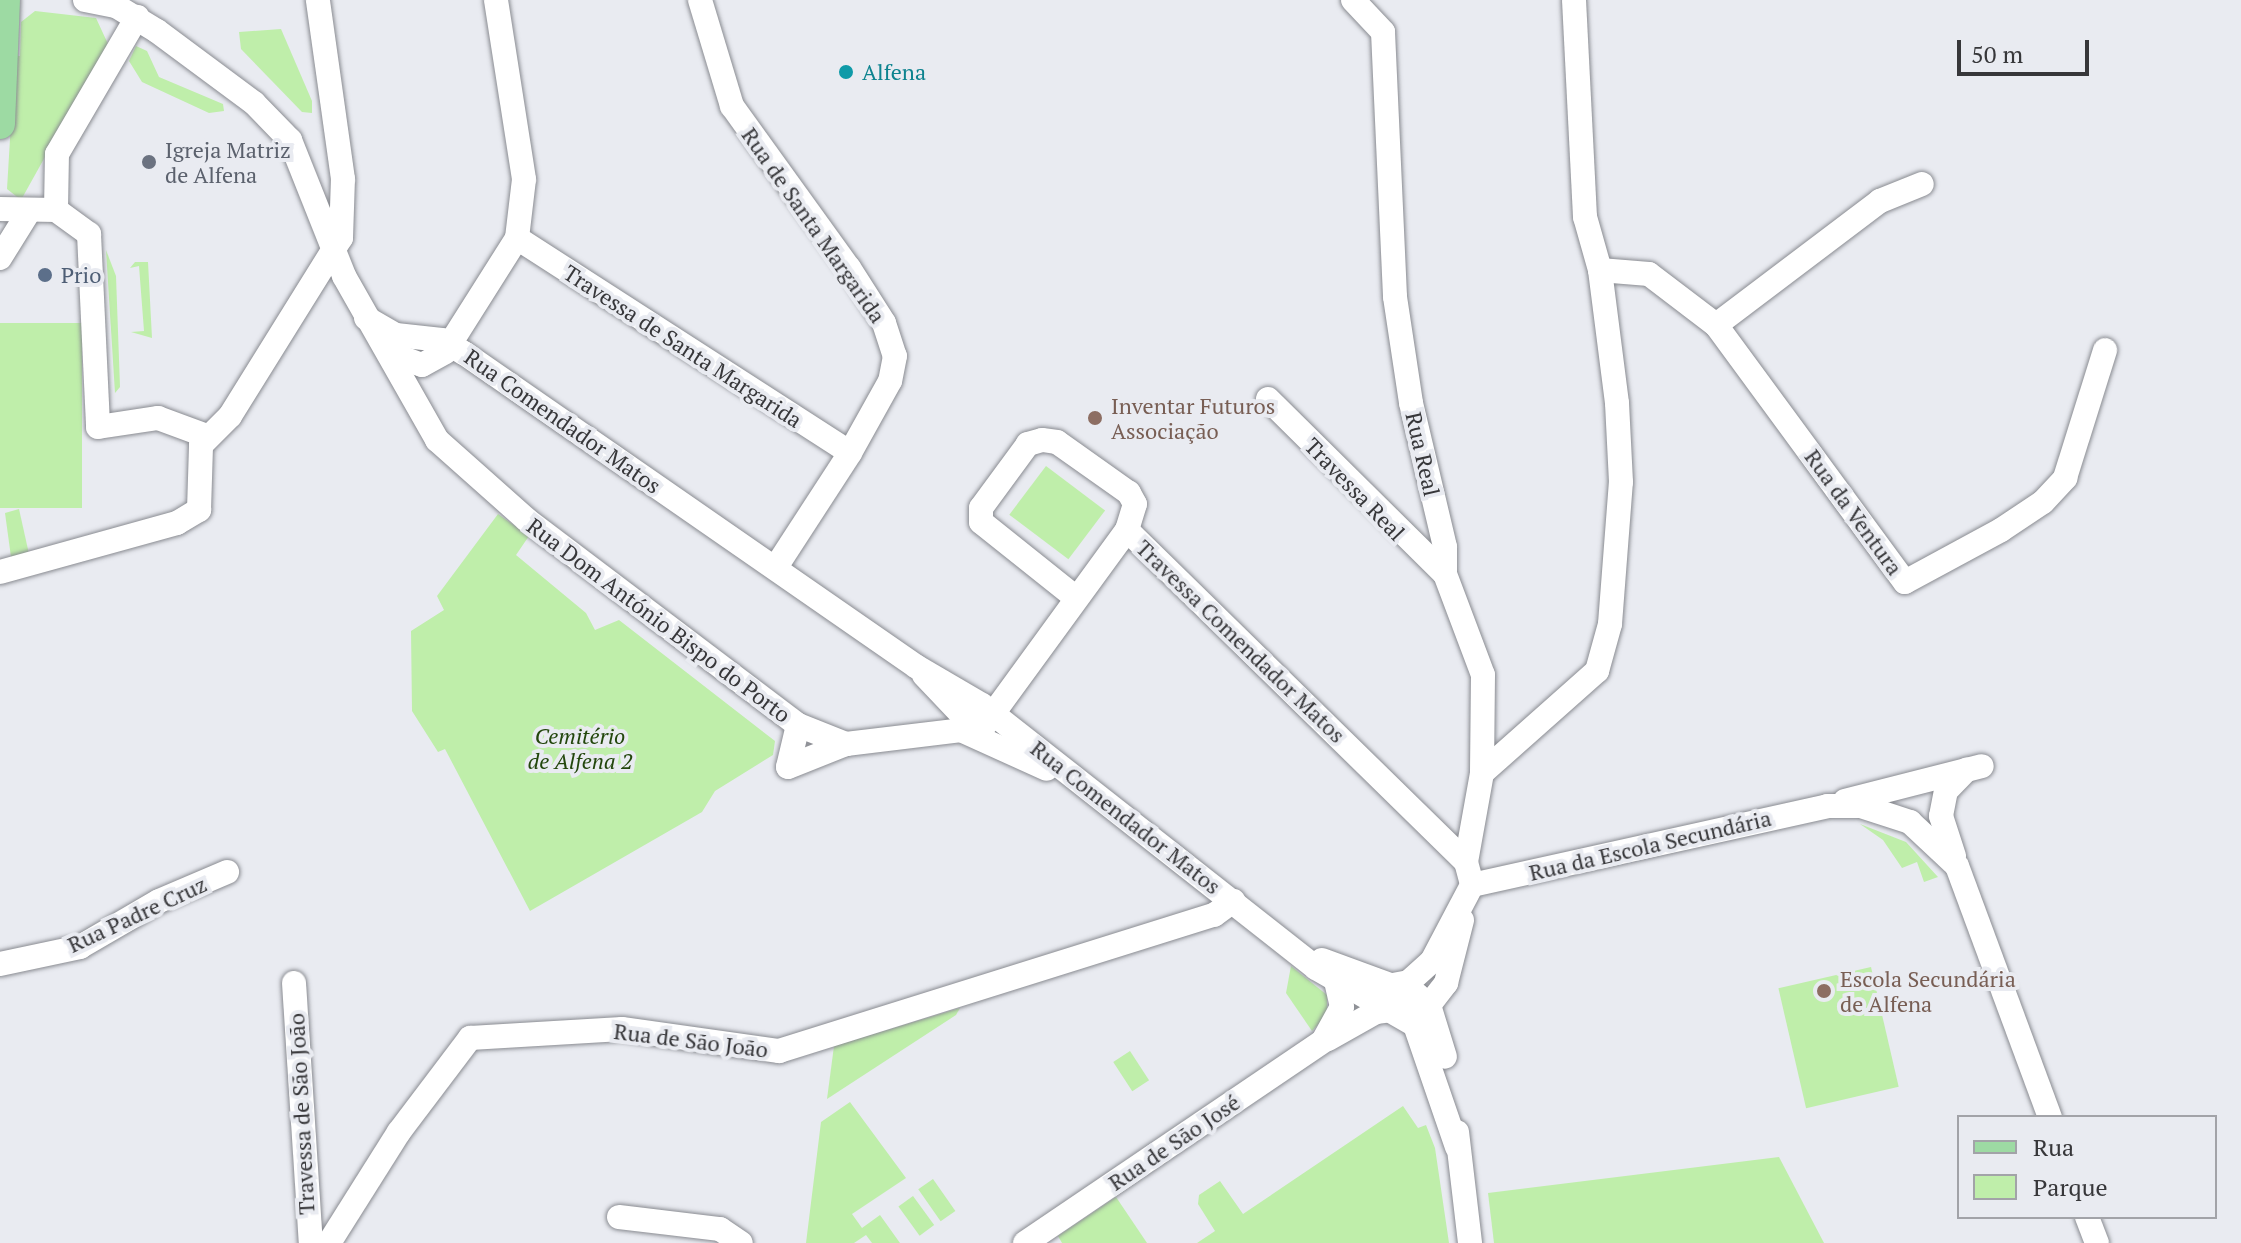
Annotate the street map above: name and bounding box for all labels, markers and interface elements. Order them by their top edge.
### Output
scale bar [1961,24,2093,74]
text: 50 m [1971,38,2023,70]
place label: Alfena [862,59,926,85]
marker: Alfena [837,63,855,81]
street label: Rua de Santa Margarida [737,122,891,328]
place label: Igreja Matriz de Alfena [165,136,291,188]
marker: Igreja Matriz de Alfena [140,153,158,171]
street label: Travessa de Santa Margarida [559,259,807,433]
place label: Prio [61,262,101,288]
marker: Prio [36,266,54,284]
street label: Rua Comendador Matos [460,343,666,499]
place label: Inventar Futuros Associação [1111,392,1275,444]
marker: Inventar Futuros Associação [1086,409,1104,427]
street label: Rua Real [1401,409,1445,499]
street label: Travessa Real [1300,432,1410,546]
street label: Rua da Ventura [1799,444,1909,580]
street label: Rua Dom António Bispo do Porto [522,512,796,728]
street label: Travessa Comendador Matos [1131,534,1351,748]
park label: Cemitério de Alfena 2 [527,722,633,774]
street label: Rua Comendador Matos [1026,735,1226,899]
street label: Rua da Escola Secundária [1526,804,1774,886]
street label: Rua Padre Cruz [63,870,211,958]
place label: Escola Secundária de Alfena [1840,965,2016,1016]
marker: Escola Secundária de Alfena [1815,982,1833,1000]
street label: Travessa de São João [283,1013,319,1215]
street label: Rua de São João [612,1017,770,1063]
street label: Rua de São José [1103,1088,1245,1196]
legend [1957,1115,2217,1219]
text: Rua [2033,1131,2074,1163]
text: Parque [2033,1171,2108,1203]

